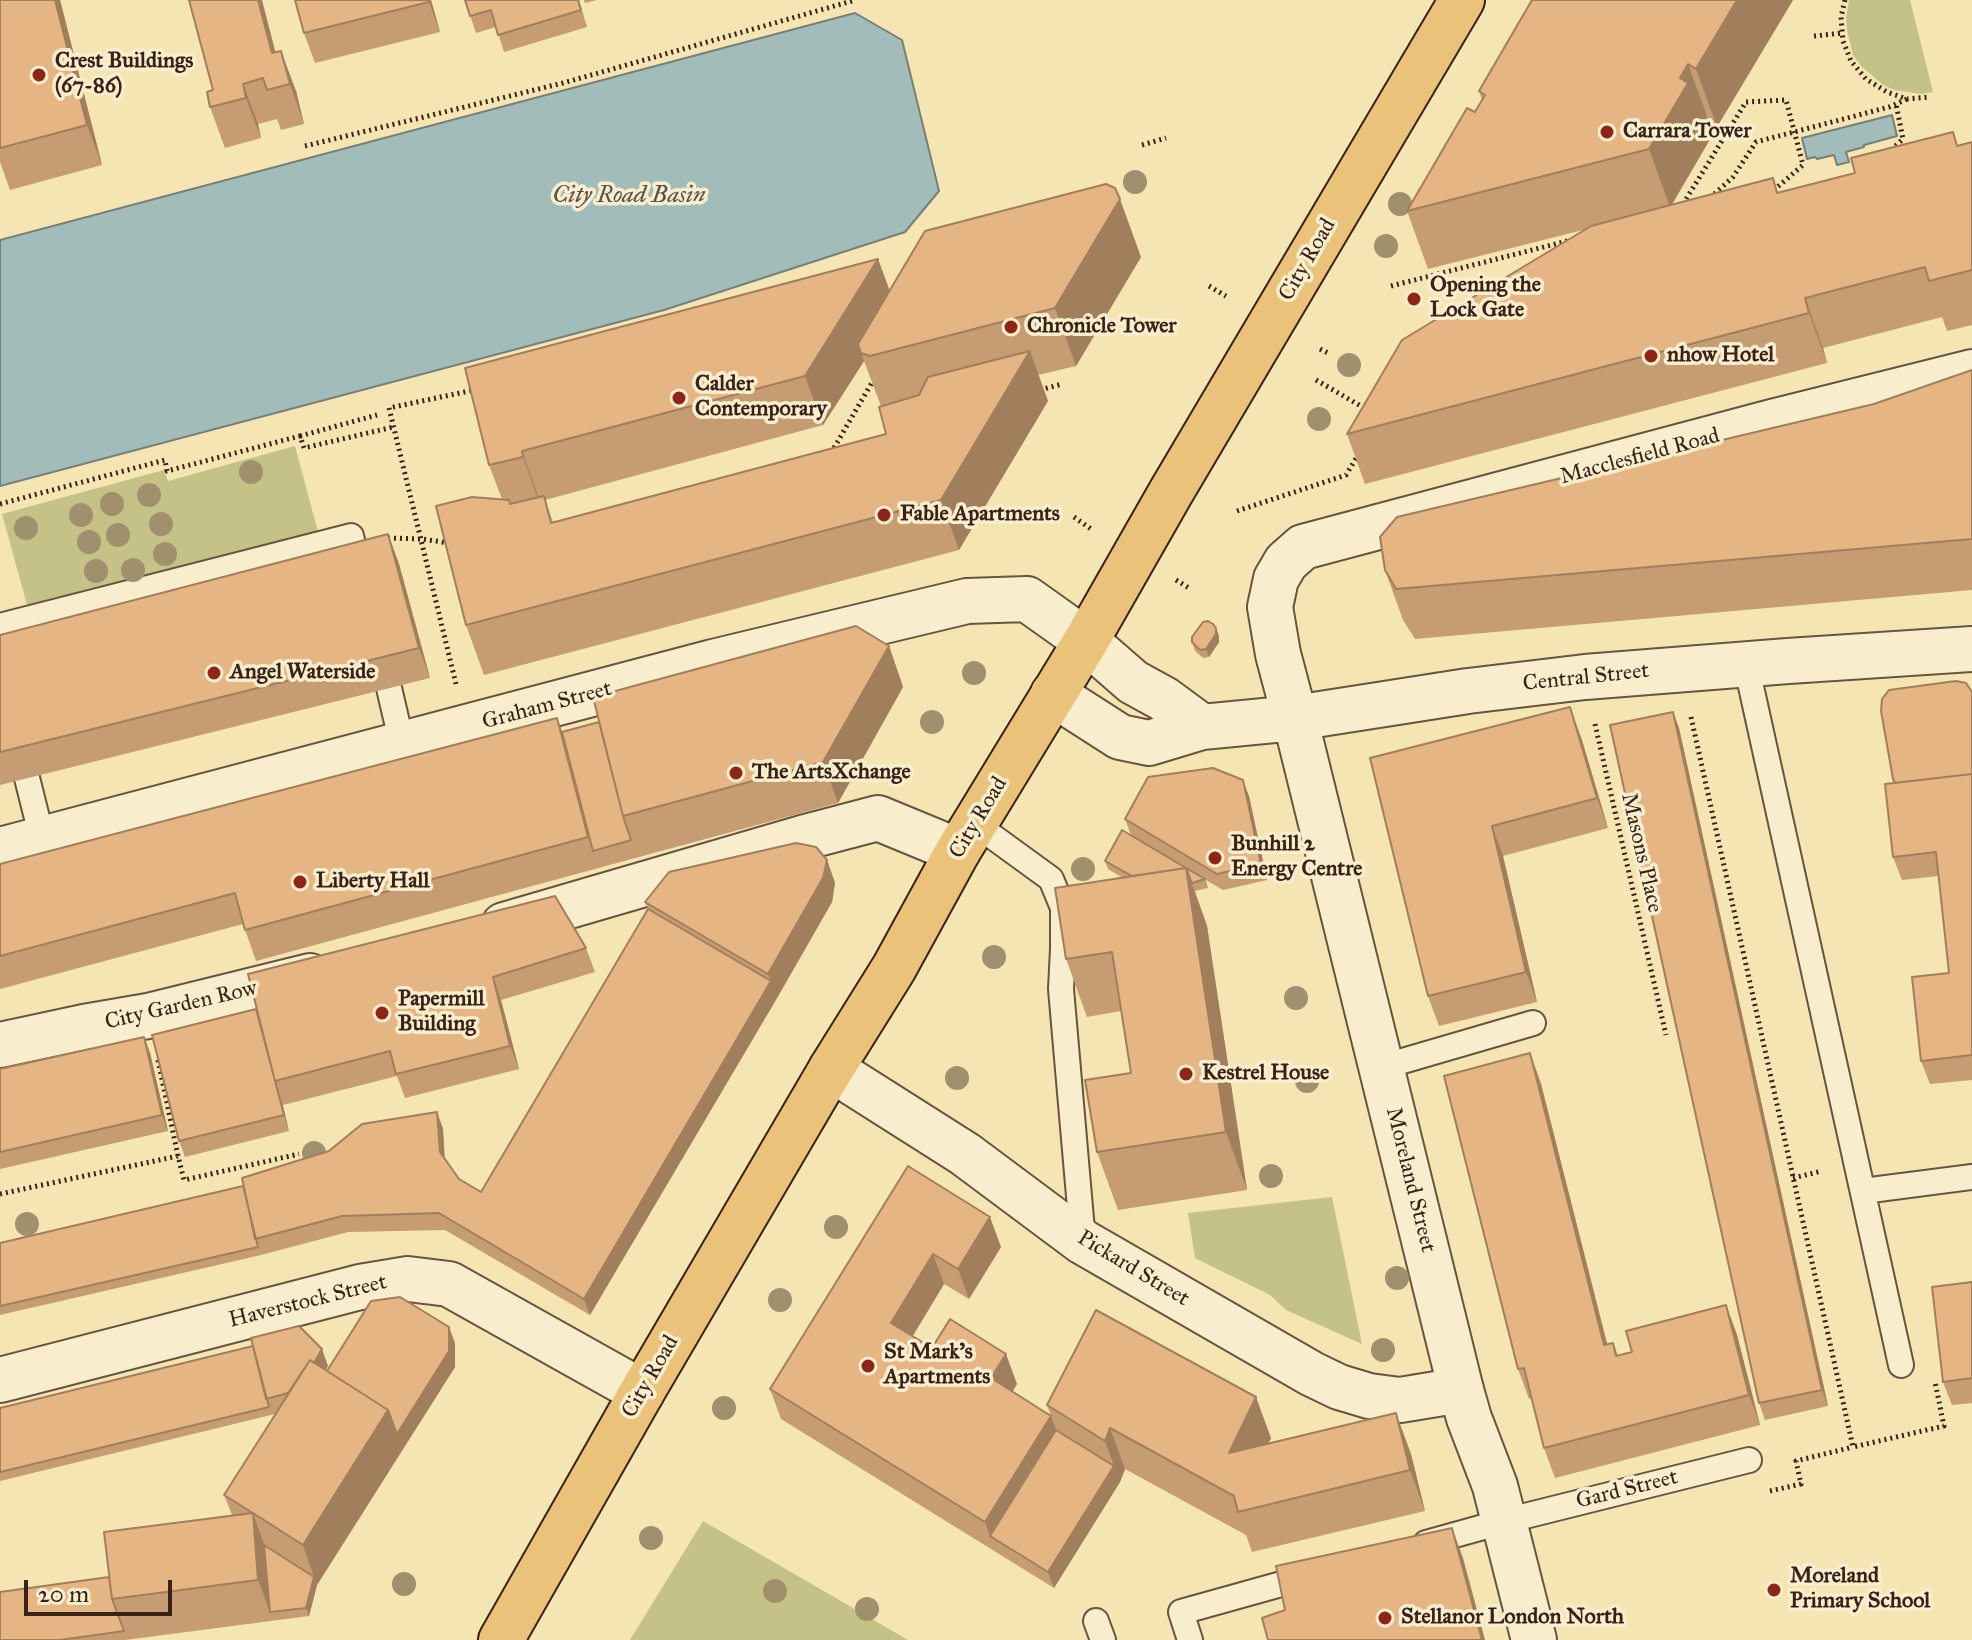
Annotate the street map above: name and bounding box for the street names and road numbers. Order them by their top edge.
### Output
street label: City Road [1274,214,1342,306]
street label: Macclesfield Road [1557,423,1723,491]
street label: Central Street [1522,658,1650,698]
street label: Graham Street [479,676,615,736]
street label: City Road [944,772,1014,864]
street label: Masons Place [1614,791,1668,915]
street label: City Garden Row [103,976,259,1036]
street label: Moreland Street [1379,1105,1441,1255]
street label: Pickard Street [1072,1225,1194,1313]
street label: Haverstock Street [226,1270,390,1334]
street label: City Road [617,1331,685,1423]
street label: Gard Street [1573,1465,1681,1515]

